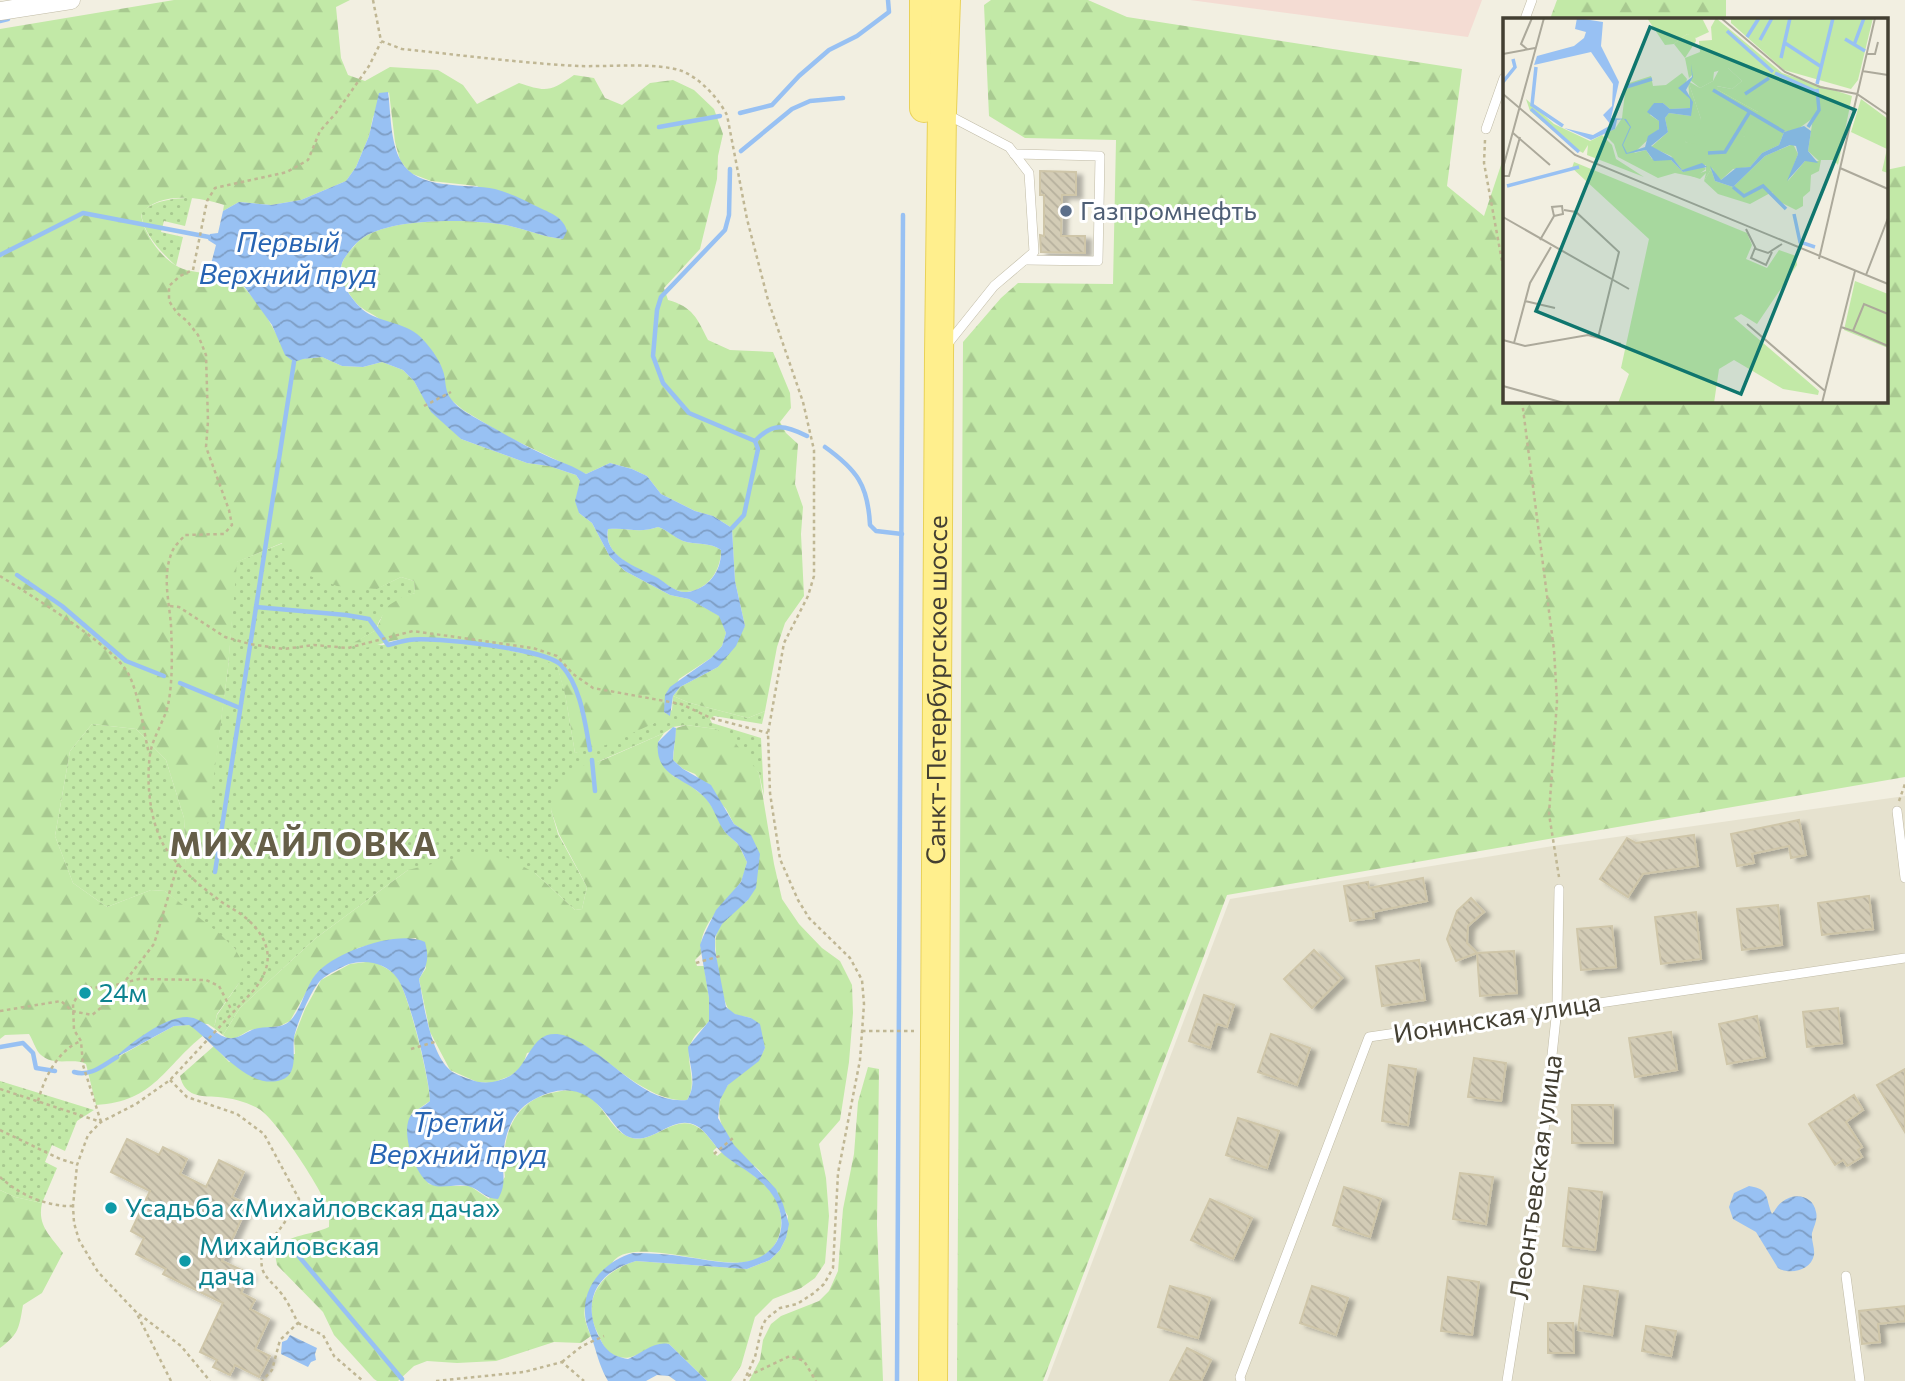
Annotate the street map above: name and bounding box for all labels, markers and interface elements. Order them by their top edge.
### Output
inset map [1503,18,1888,402]
place label: Газпромнефть [1080,194,1257,225]
marker: Газпромнефть [1058,203,1074,219]
water label: Первый Верхний пруд [199,224,377,290]
street label: Санкт-Петербургское шоссе [919,515,952,865]
district label: МИХАЙЛОВКА [170,822,438,863]
place label: 24м [99,976,147,1007]
marker: 24м [77,985,93,1001]
street label: Ионинская улица [1391,985,1603,1048]
street label: Леонтьевская улица [1502,1052,1567,1301]
water label: Третий Верхний пруд [369,1104,547,1170]
place label: Усадьба «Михайловская дача» [125,1191,500,1222]
marker: Усадьба «Михайловская дача» [103,1200,119,1216]
place label: Михайловская дача [199,1229,379,1290]
marker: Михайловская дача [177,1253,193,1269]

